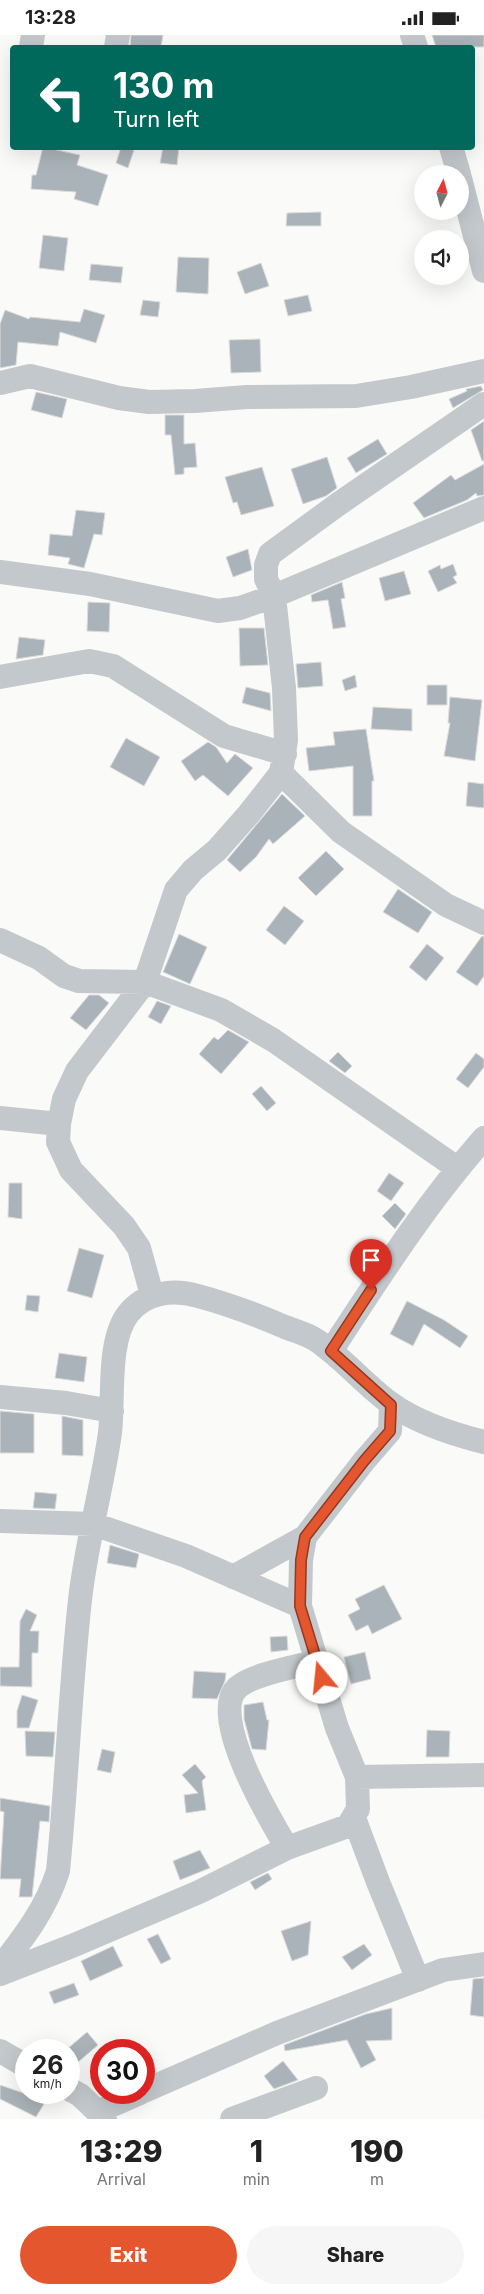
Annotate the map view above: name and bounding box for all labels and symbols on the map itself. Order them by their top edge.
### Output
north arrow [414,165,469,220]
pin [350,1239,392,1290]
position arrow [295,1651,347,1703]
speed limit sign: 30 [90,2039,155,2104]

